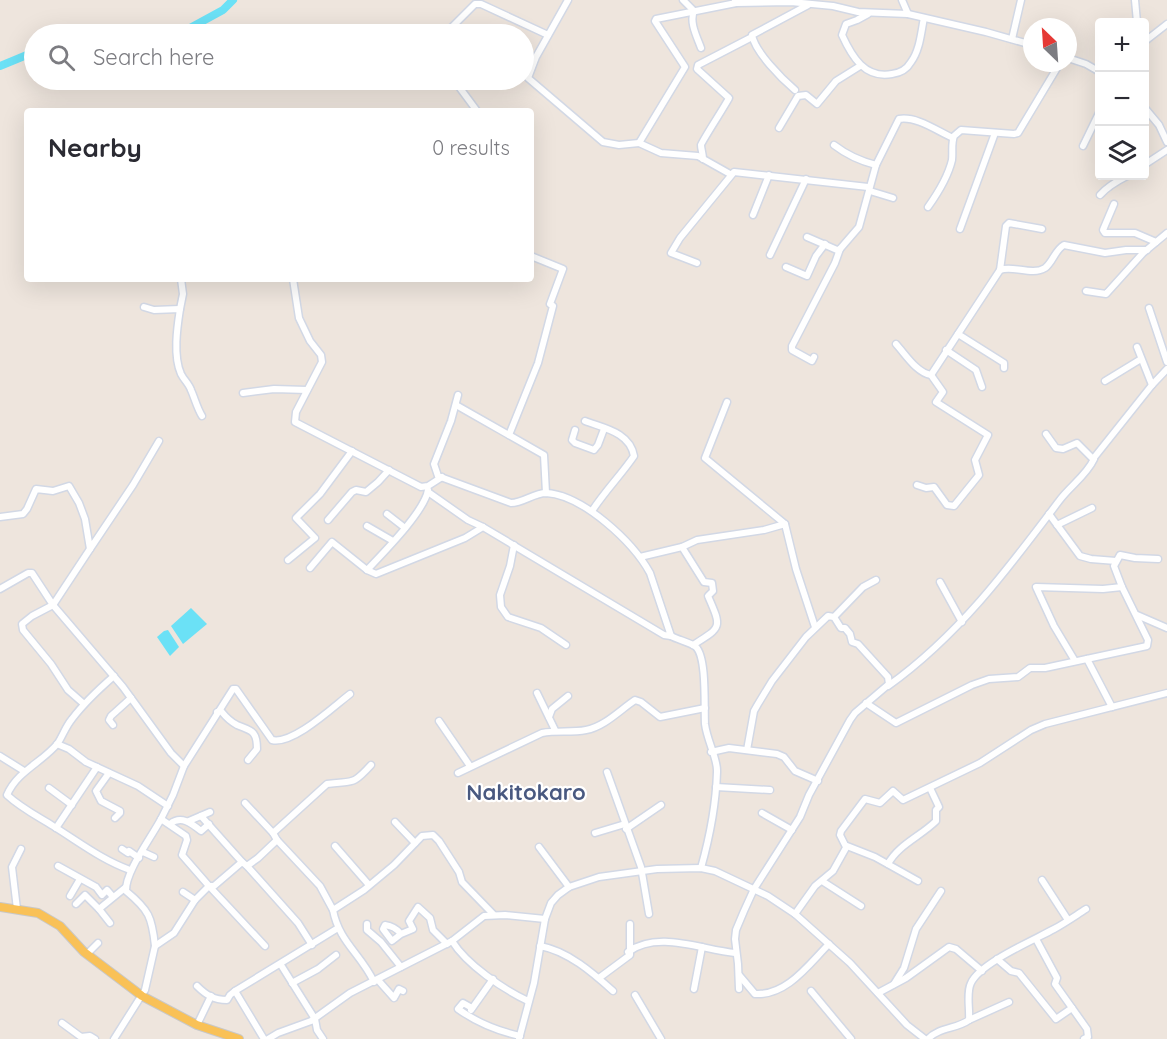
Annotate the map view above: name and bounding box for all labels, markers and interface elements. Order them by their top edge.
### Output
north arrow [1023,18,1077,72]
map controls [1095,18,1149,180]
button: + [1095,18,1149,72]
search box [24,24,534,90]
icon: search [45,41,78,74]
text: Search here [93,43,214,71]
button: − [1095,72,1149,126]
button: layers [1095,126,1149,180]
text: Nearby [48,131,142,164]
text: 0 results [432,135,510,160]
district label: Nakitokaro [466,778,586,806]

